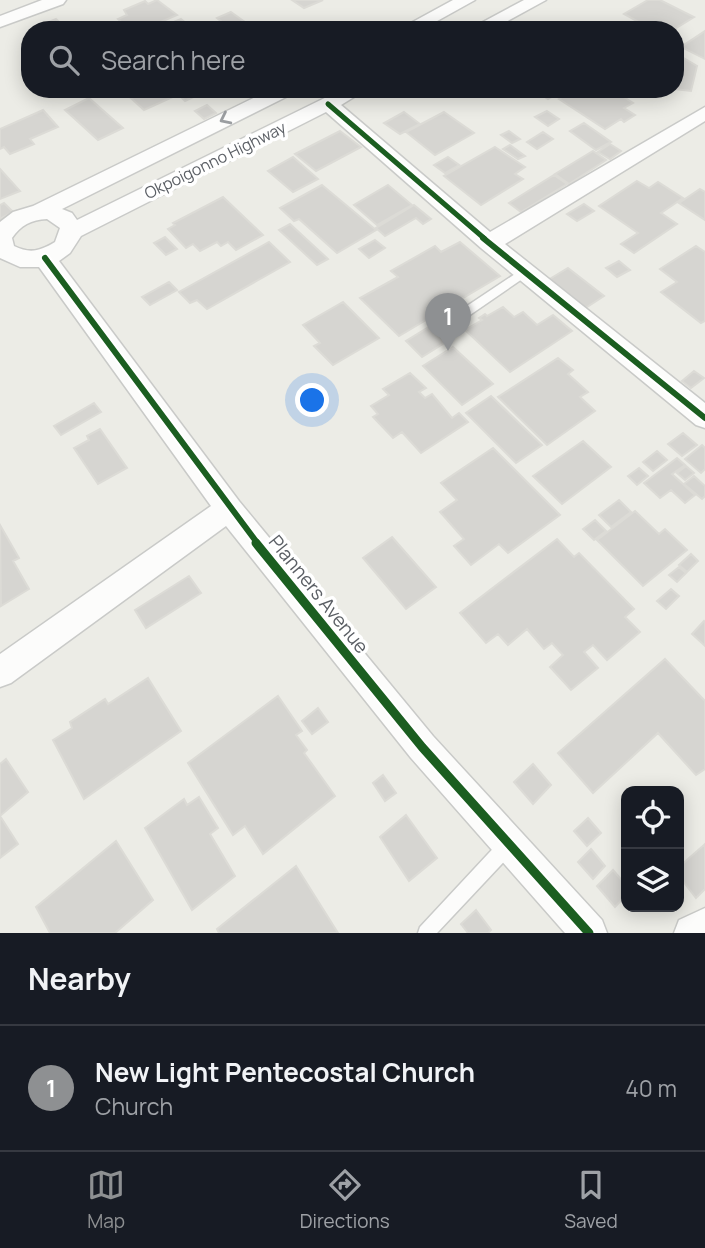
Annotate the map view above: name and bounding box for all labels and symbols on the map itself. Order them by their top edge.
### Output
one-way arrow [220,111,233,125]
street label: Okpoigonno Highway [140,116,290,204]
pin: 1 [425,293,471,351]
your location [295,383,329,417]
street label: Planners Avenue [263,529,375,659]

